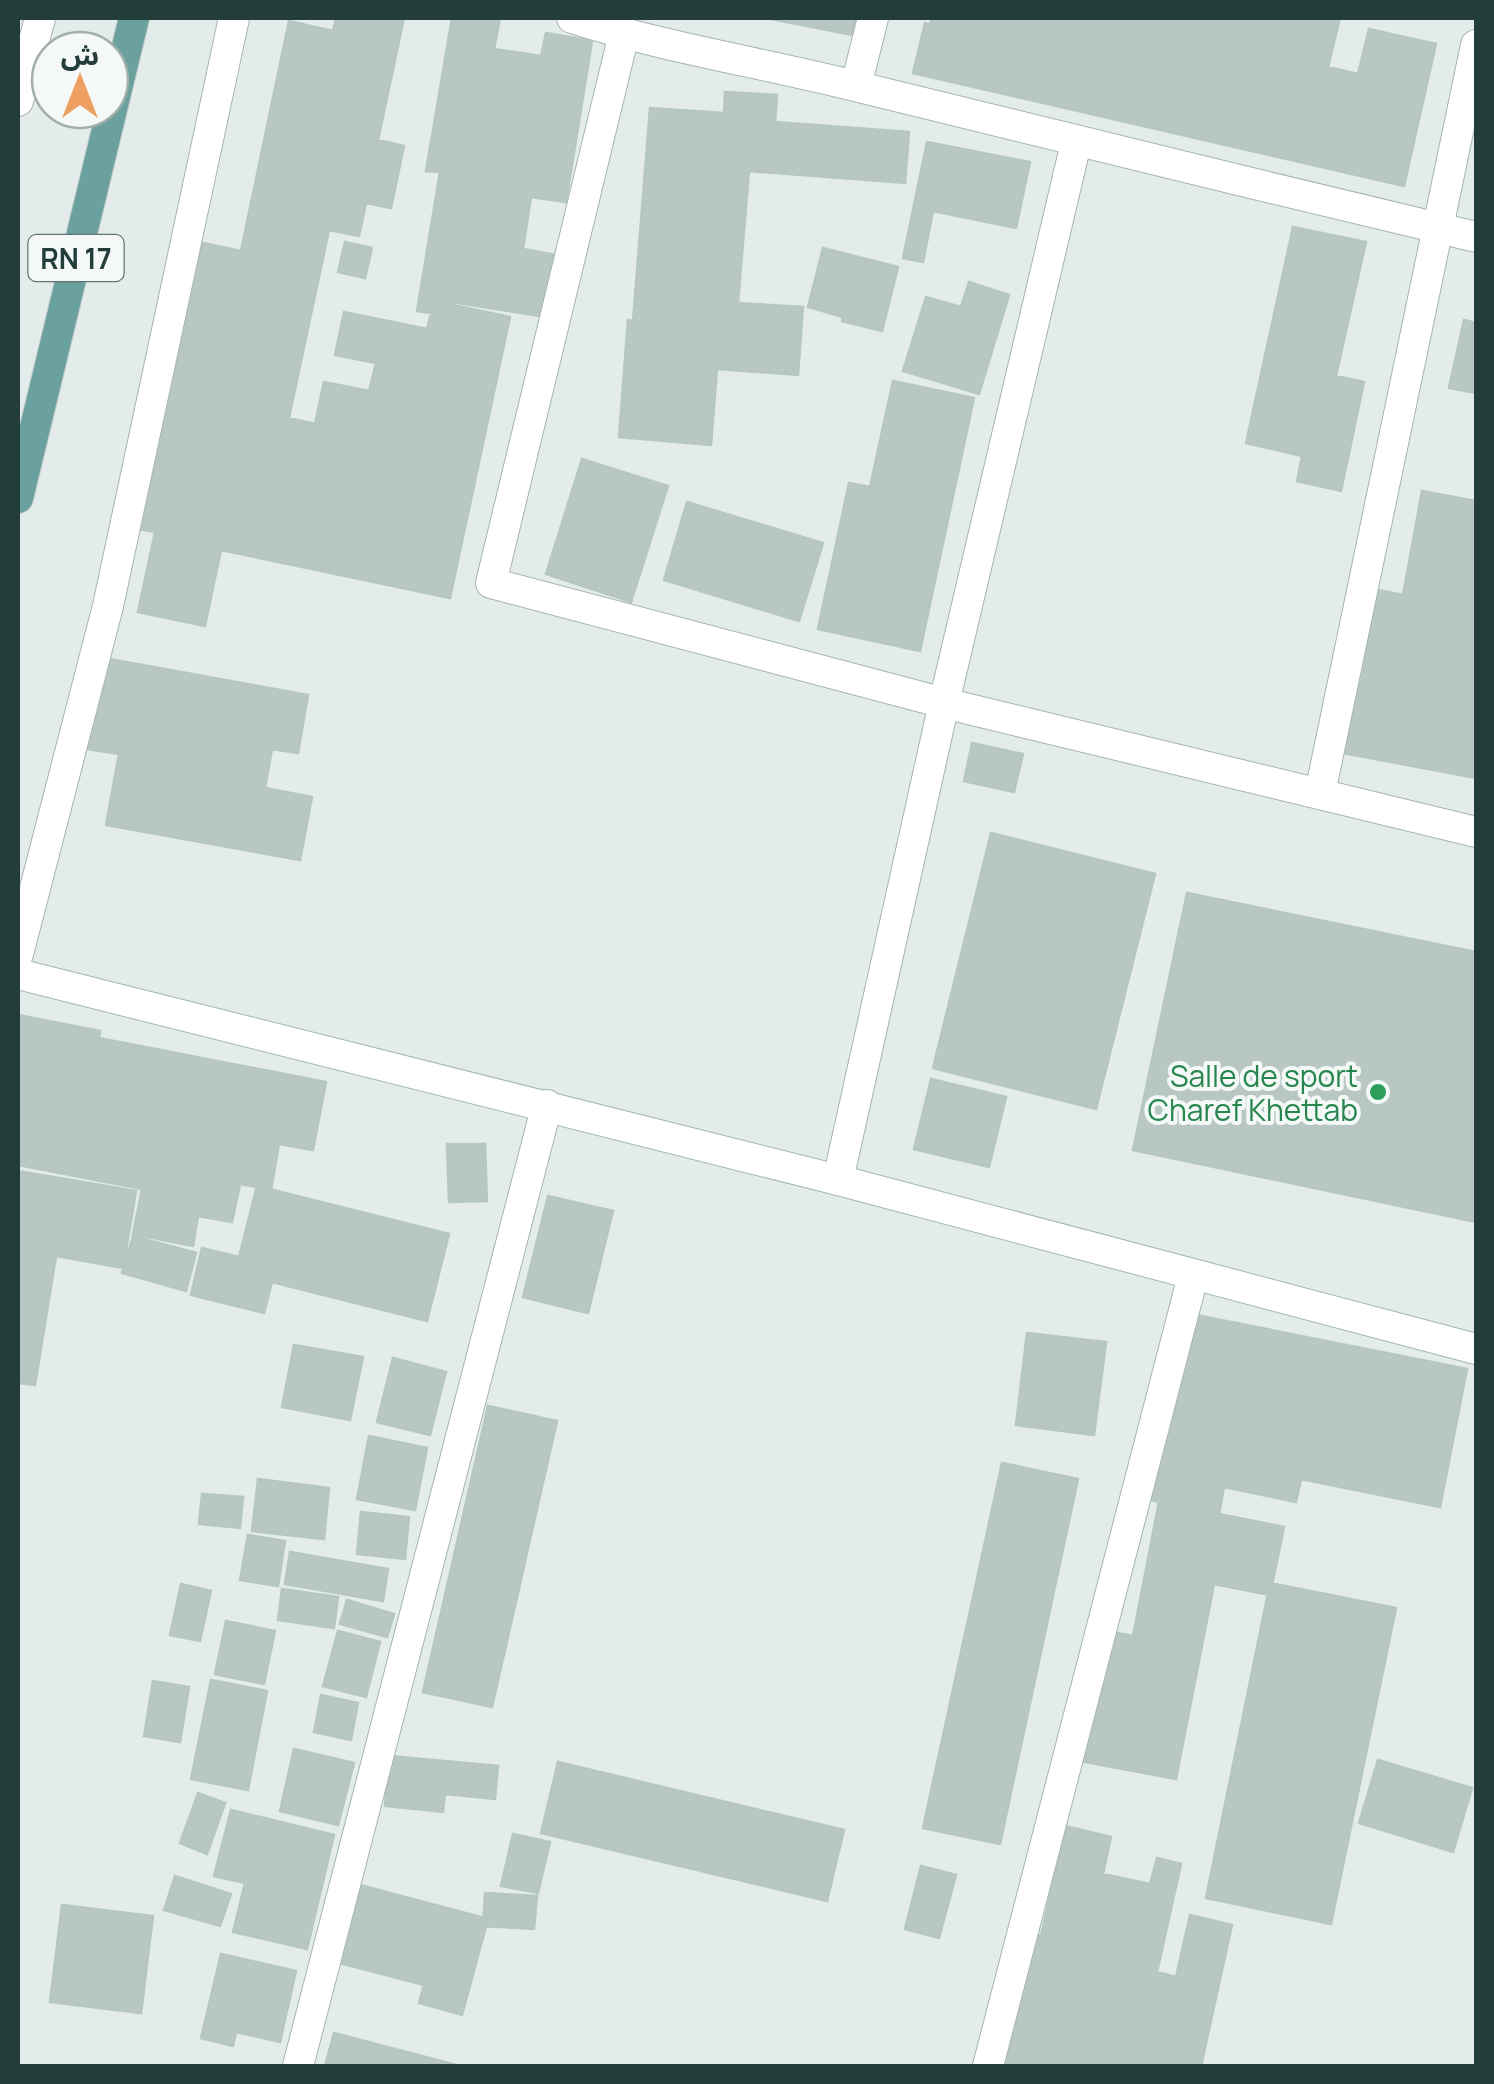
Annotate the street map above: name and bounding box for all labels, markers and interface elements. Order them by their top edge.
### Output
north arrow [30,30,130,130]
text: ش [61,35,99,73]
road number: RN 17 [28,235,124,281]
place label: Salle de sport Charef Khettab [1148,1055,1358,1130]
marker: Salle de sport Charef Khettab [1367,1081,1389,1103]

